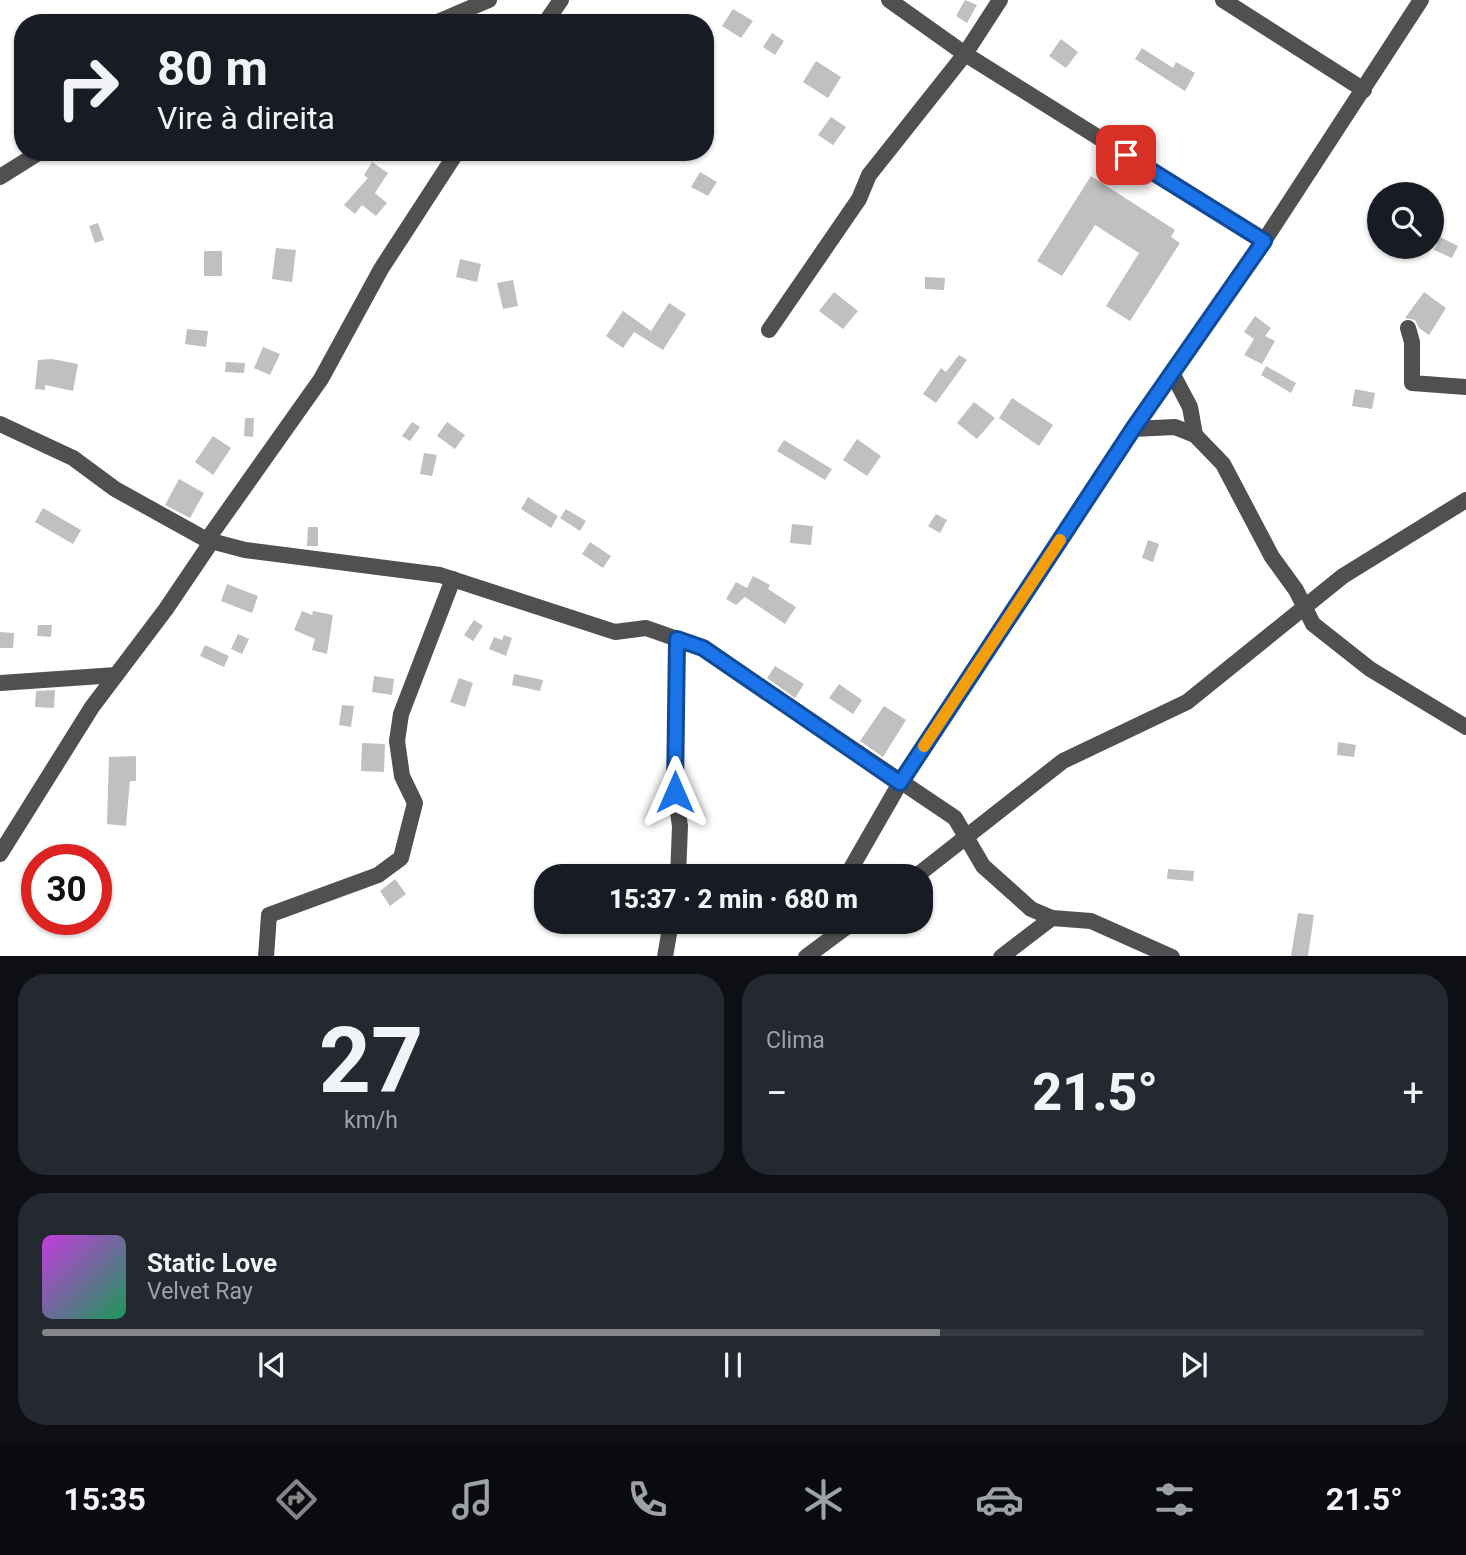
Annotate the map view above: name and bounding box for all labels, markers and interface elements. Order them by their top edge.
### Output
text: 80 m [157,40,268,97]
icon: right [42,42,133,133]
text: Vire à direita [157,99,335,137]
pin [1096,125,1156,185]
icon: arrive [1107,136,1145,174]
map controls [1367,182,1444,259]
button: search [1367,182,1444,259]
position arrow [638,755,712,829]
speed limit sign: 30 [21,844,112,935]
text: 15:37 · 2 min · 680 m [609,884,858,914]
text: 27 [319,1008,423,1114]
text: Clima [766,1027,825,1054]
text: 21.5° [1032,1062,1158,1123]
text: − [766,1071,788,1115]
text: + [1402,1071,1424,1115]
text: km/h [344,1107,398,1134]
text: Static Love [147,1248,277,1278]
text: Velvet Ray [147,1278,253,1305]
icon: previous [253,1346,291,1384]
icon: pause [714,1346,752,1384]
icon: next [1175,1346,1213,1384]
icon: directions [272,1475,321,1524]
icon: music [448,1475,497,1524]
icon: phone [623,1475,672,1524]
icon: climate [799,1475,848,1524]
icon: car [975,1475,1024,1524]
icon: filters [1150,1475,1199,1524]
text: 15:35 [63,1480,146,1518]
text: 21.5° [1326,1480,1403,1518]

